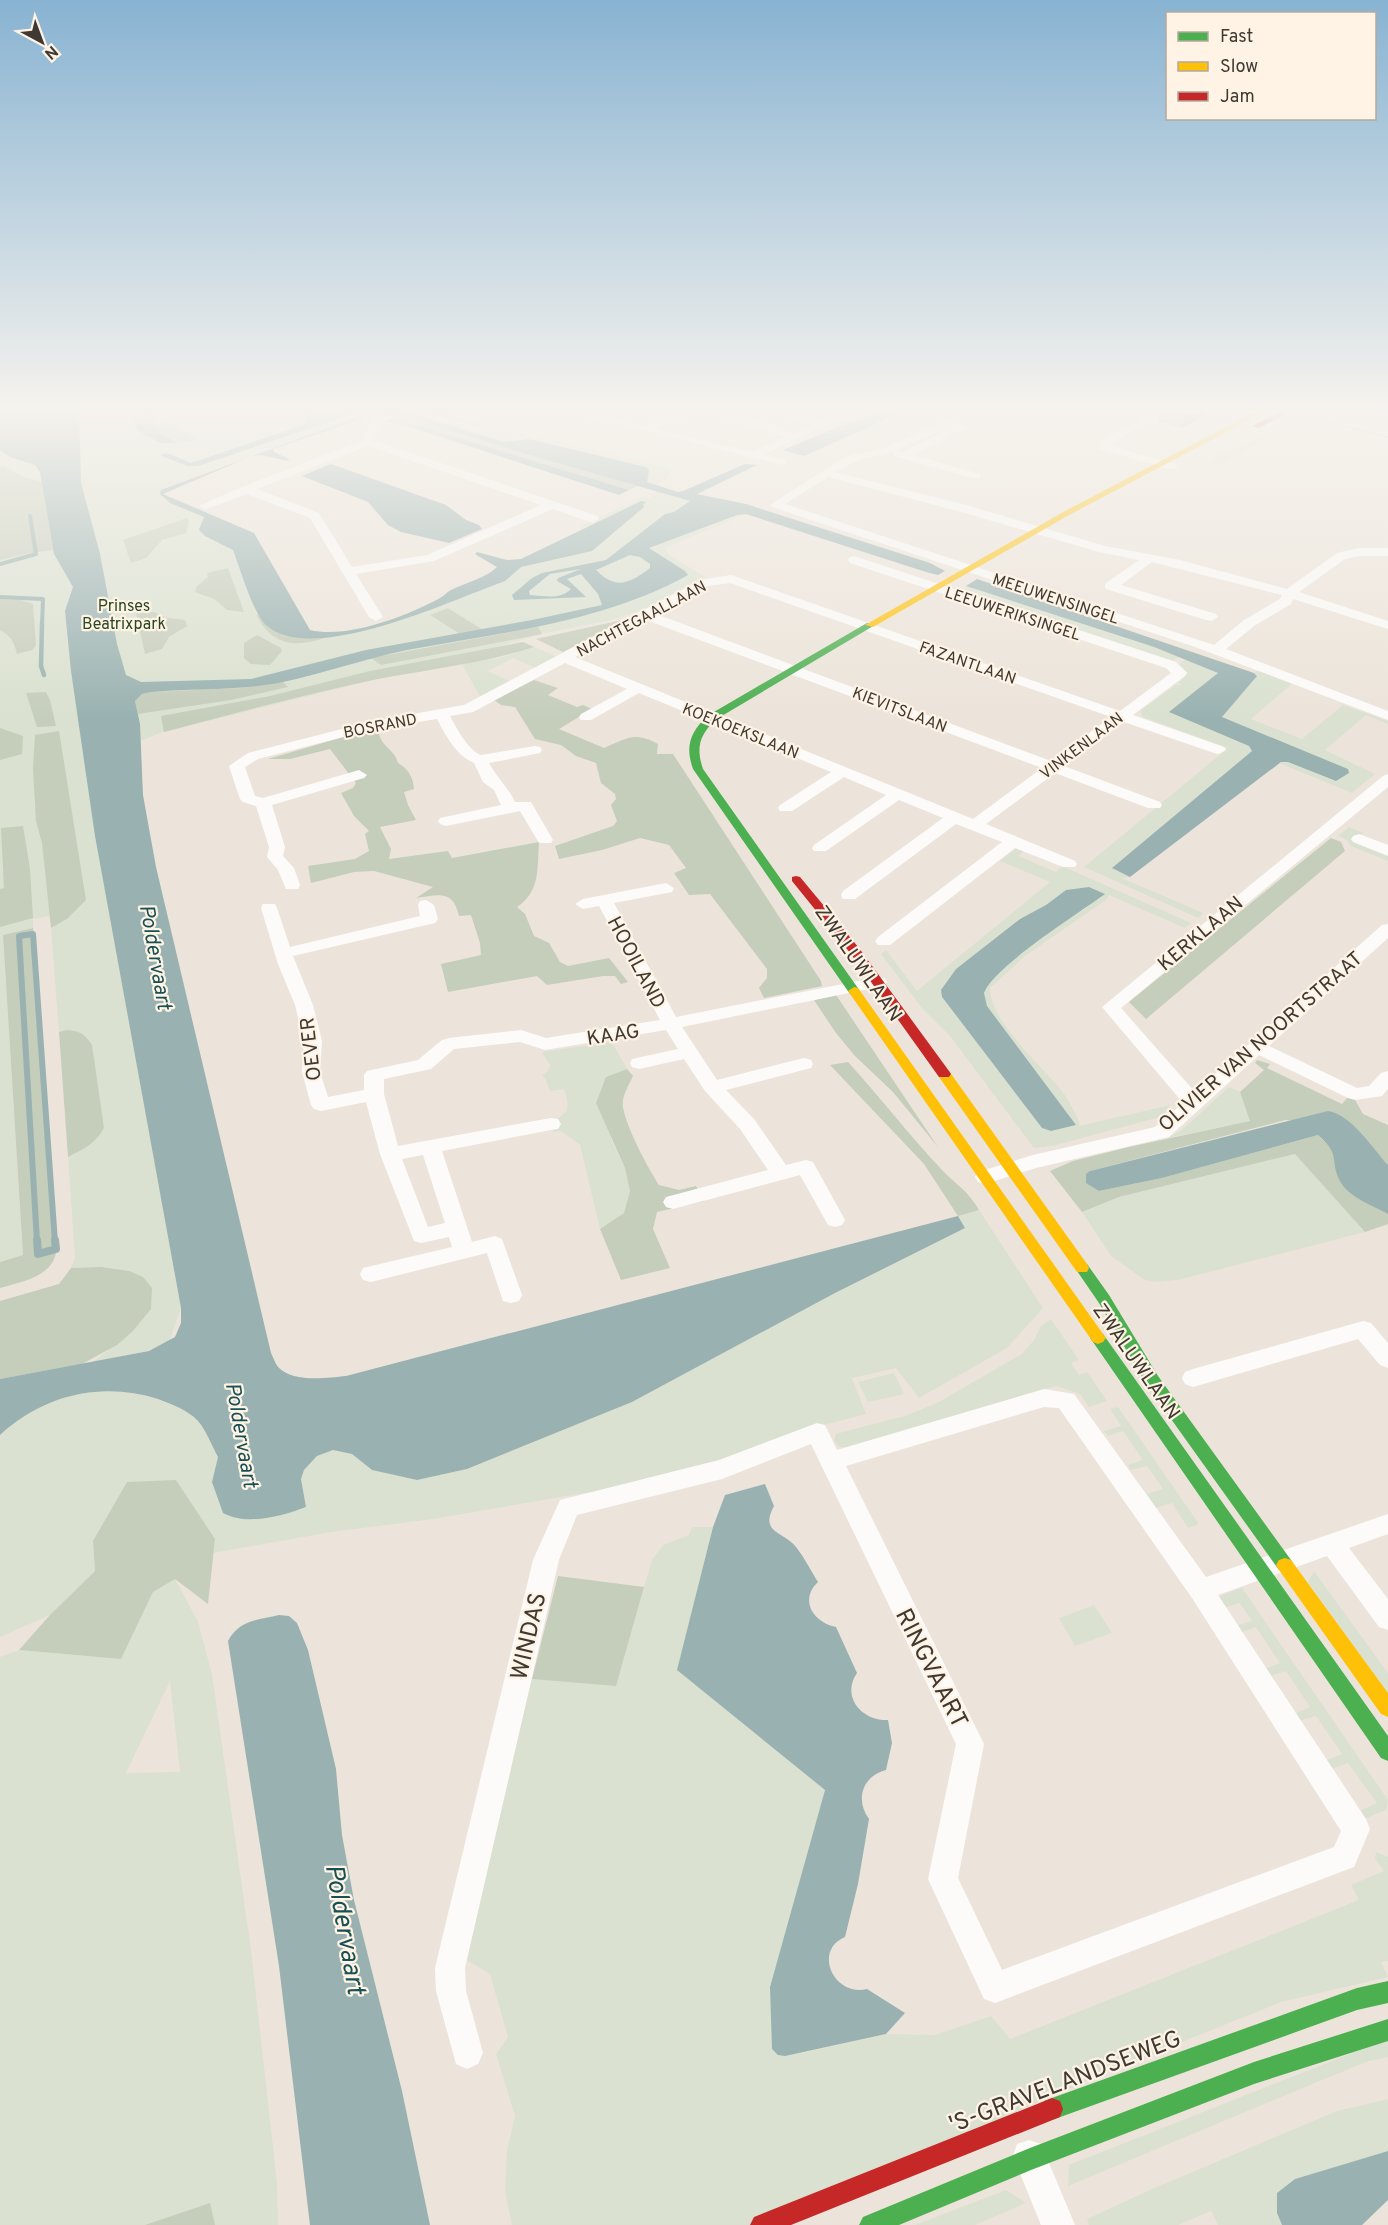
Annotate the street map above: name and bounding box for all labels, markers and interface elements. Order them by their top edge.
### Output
north arrow [12,12,72,72]
legend [1166,12,1376,120]
text: Fast [1220,26,1253,49]
text: N [40,40,61,63]
text: Slow [1220,56,1258,79]
text: Jam [1220,86,1255,109]
street label: MEEUWENSINGEL [990,570,1121,630]
street label: NACHTEGAALLAAN [574,577,710,662]
street label: LEEUWERIKSINGEL [942,583,1083,646]
park label: Prinses Beatrixpark [82,597,166,635]
street label: FAZANTLAAN [916,638,1018,690]
street label: KIEVITSLAAN [849,684,950,738]
street label: KOEKOEKSLAAN [679,699,801,764]
street label: VINKENLAAN [1036,709,1128,785]
street label: BOSRAND [342,710,419,744]
street label: KERKLAAN [1153,891,1250,978]
street label: ZWALUWLAAN [808,901,907,1027]
water label: Poldervaart [132,902,177,1014]
street label: HOOILAND [600,912,670,1014]
street label: OLIVIER VAN NOORTSTRAAT [1154,947,1369,1138]
street label: OEVER [295,1015,329,1082]
street label: KAAG [585,1019,642,1053]
street label: ZWALUWLAAN [1086,1299,1185,1425]
water label: Poldervaart [218,1380,263,1492]
street label: WINDAS [505,1590,555,1683]
street label: RINGVAART [887,1604,973,1734]
water label: Poldervaart [316,1862,372,1999]
street label: 'S-GRAVELANDSEWEG [945,2025,1186,2141]

